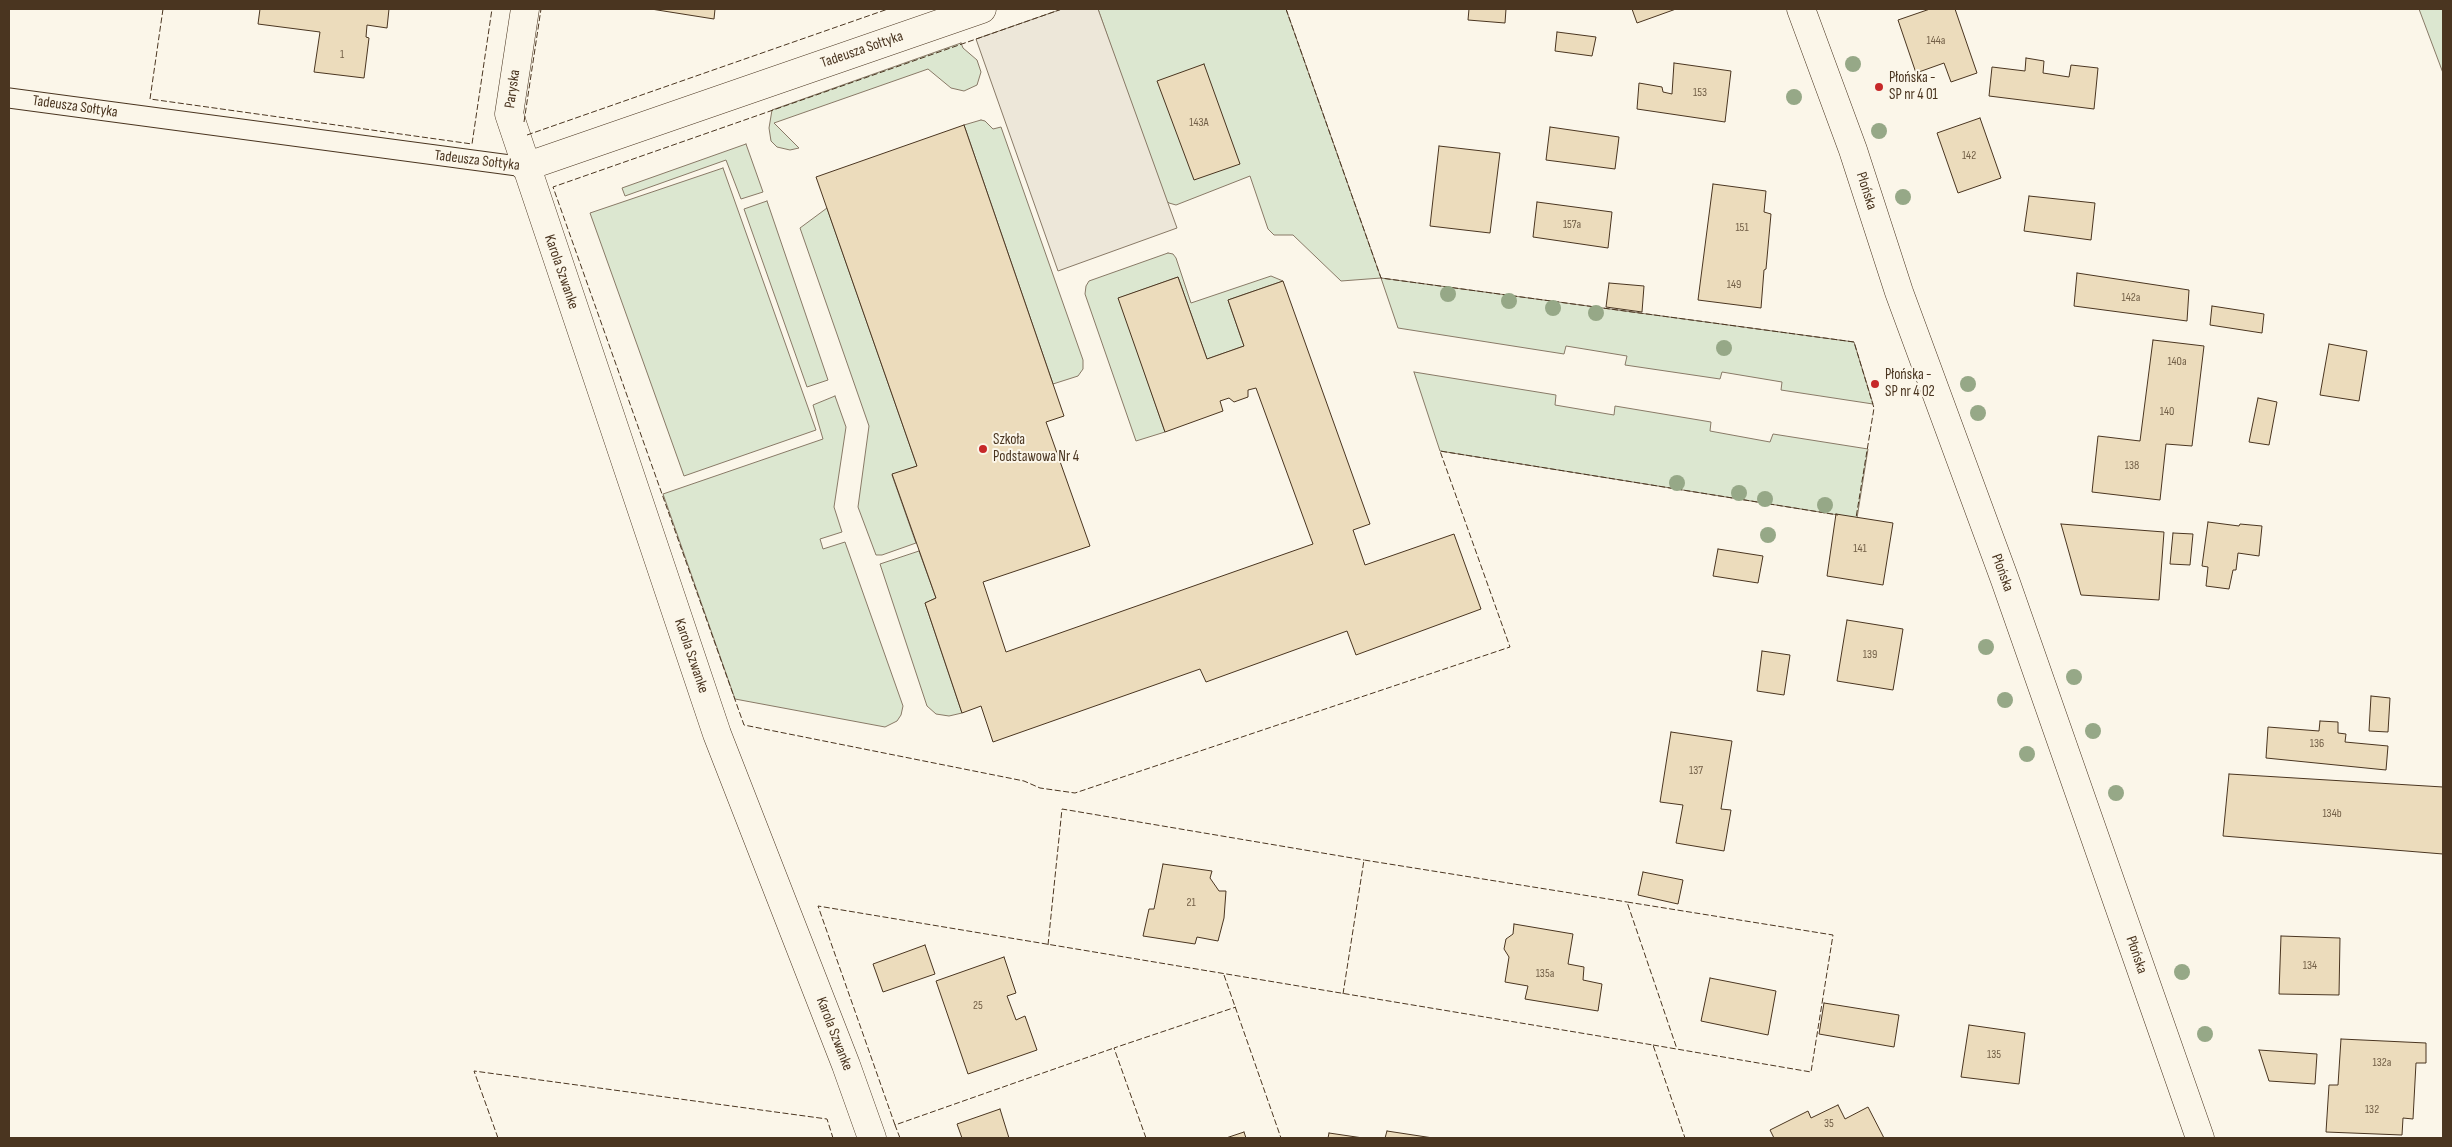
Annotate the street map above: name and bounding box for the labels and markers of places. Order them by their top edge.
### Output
place label: Płońska - SP nr 4 01 [1889,69,1938,104]
marker: Płońska - SP nr 4 01 [1873,81,1885,93]
place label: Płońska - SP nr 4 02 [1885,366,1935,401]
marker: Płońska - SP nr 4 02 [1869,378,1881,390]
place label: Szkoła Podstawowa Nr 4 [993,431,1079,466]
marker: Szkoła Podstawowa Nr 4 [977,443,989,455]

